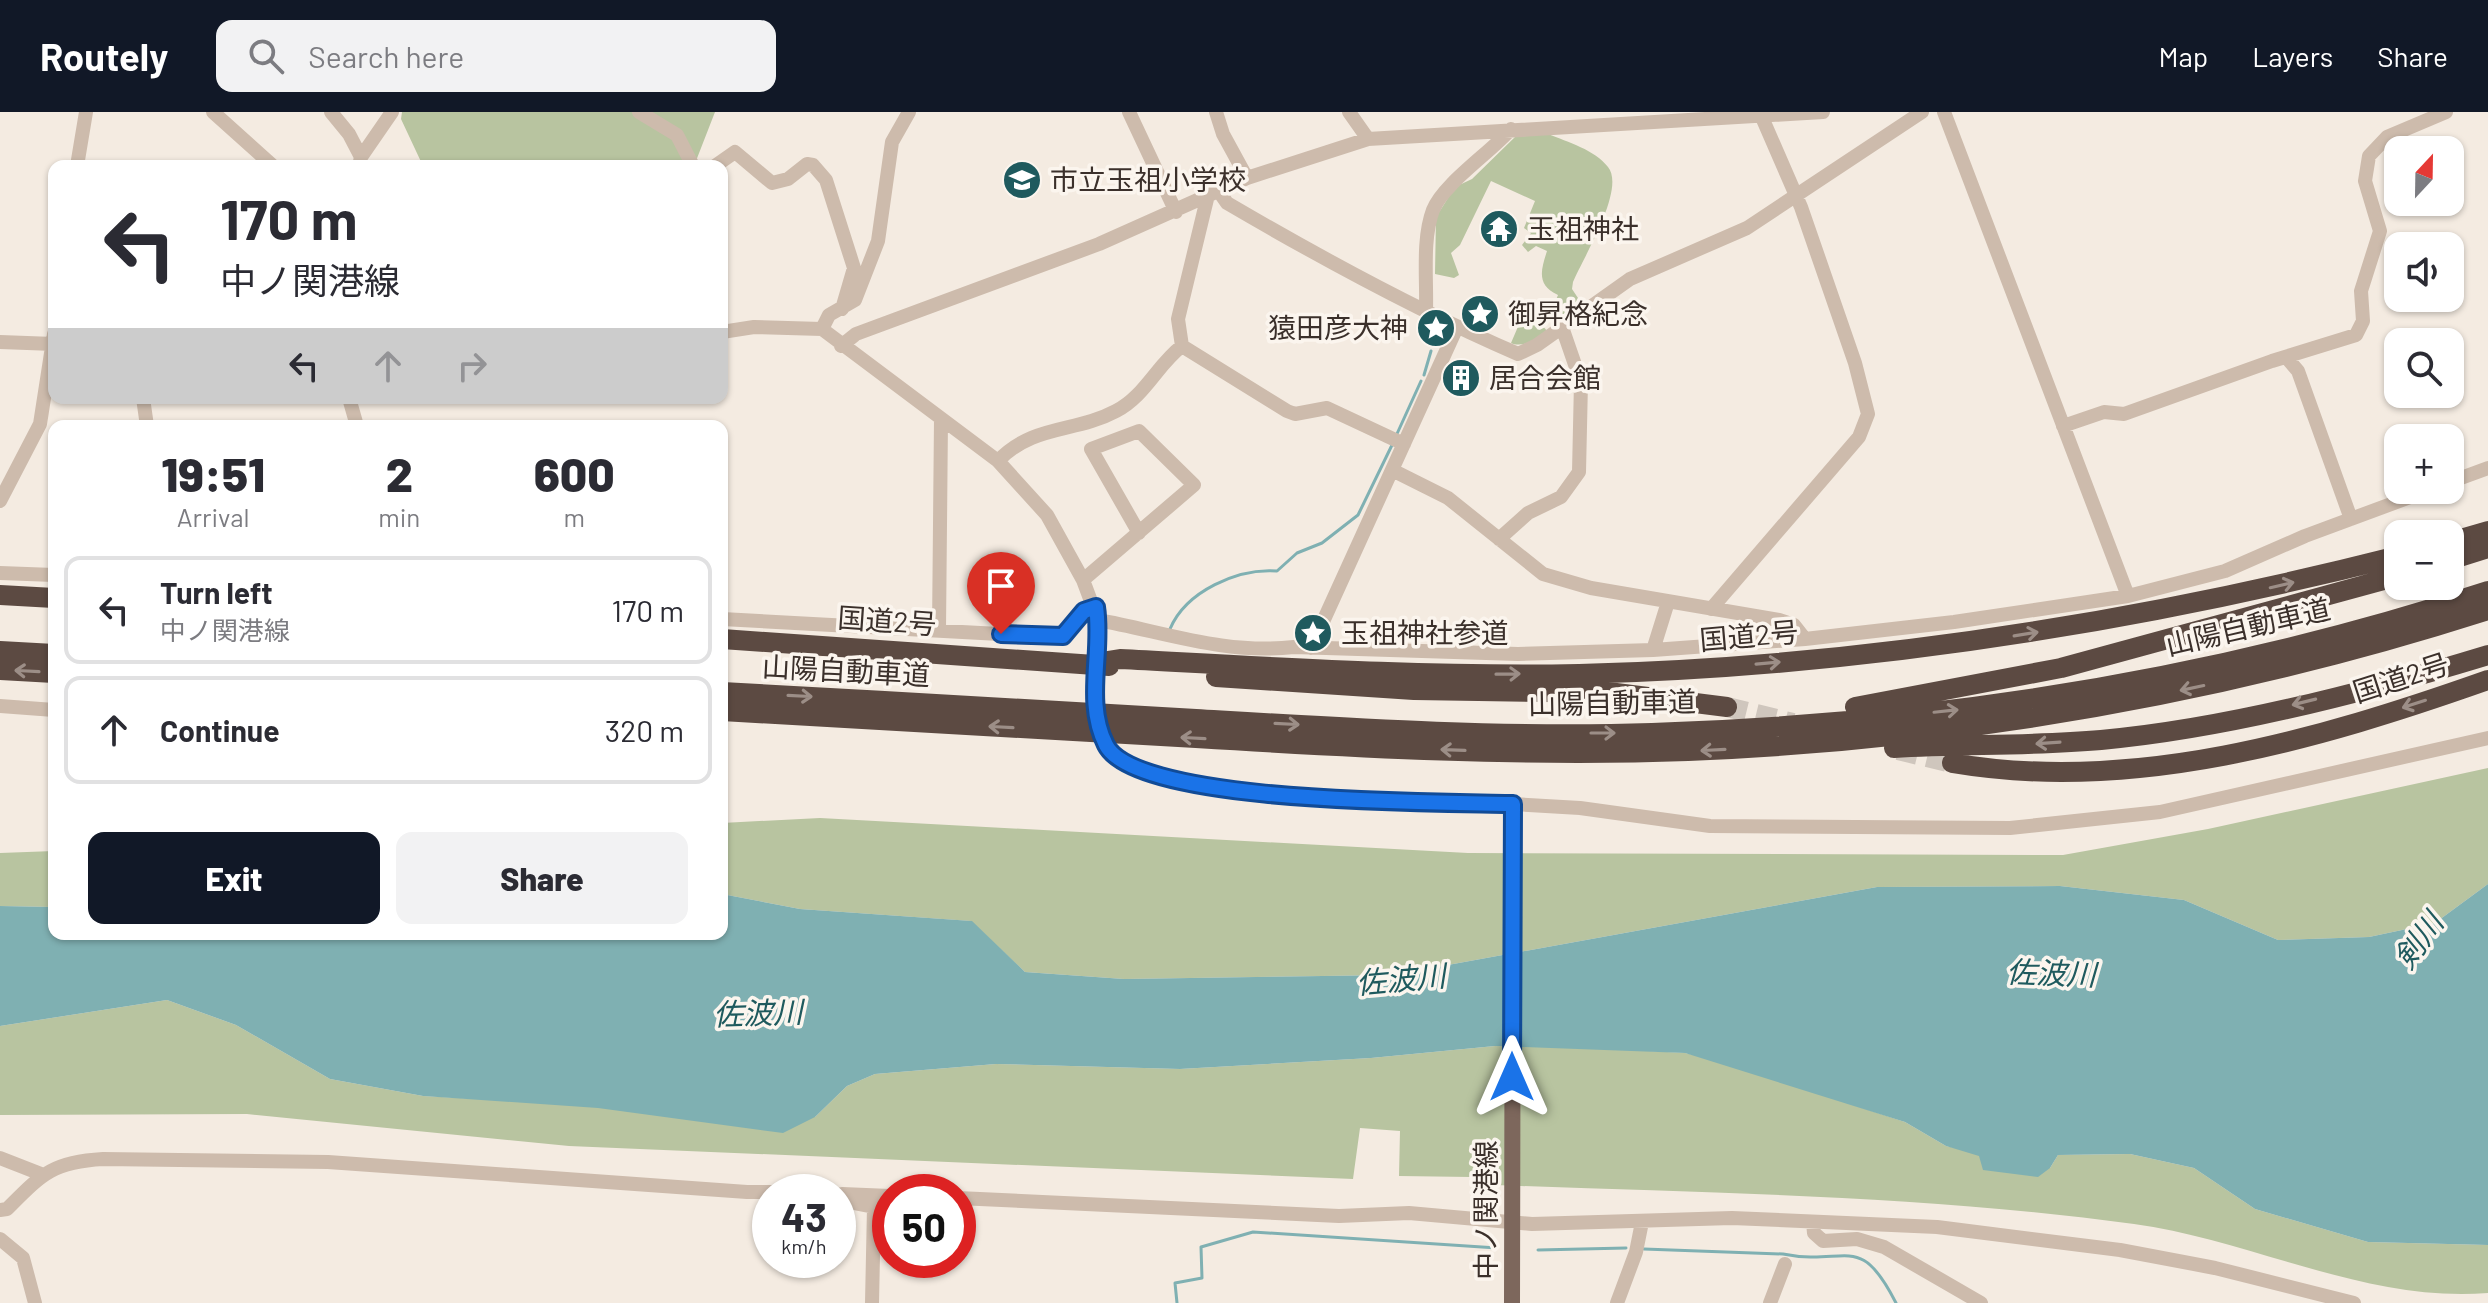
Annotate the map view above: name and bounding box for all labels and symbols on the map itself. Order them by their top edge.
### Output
north arrow [2384,136,2464,216]
school or university icon: 市立玉祖小学校 [1001,159,1043,201]
place label: 市立玉祖小学校 [1050,162,1246,196]
temple icon: 玉祖神社 [1478,208,1520,250]
place label: 玉祖神社 [1527,211,1639,245]
place icon: 御昇格紀念 [1459,293,1501,335]
place label: 御昇格紀念 [1508,296,1648,330]
place icon: 猿田彦大神 [1415,307,1457,349]
place label: 猿田彦大神 [1268,310,1408,344]
building icon: 居合会館 [1440,357,1482,399]
place label: 居合会館 [1489,360,1601,394]
pin [967,552,1035,634]
one-way arrow [2268,577,2294,592]
street label: 山陽自動車道 [2162,591,2333,661]
street label: 国道2号 [836,600,938,640]
place icon: 玉祖神社参道 [1292,612,1334,654]
street label: 国道2号 [1698,614,1800,656]
place label: 玉祖神社参道 [1341,615,1509,649]
one-way arrow [2013,625,2039,640]
street label: 国道2号 [2348,646,2453,709]
street label: 山陽自動車道 [761,649,931,691]
one-way arrow [1754,656,1781,671]
one-way arrow [14,663,41,678]
one-way arrow [1494,667,1521,682]
one-way arrow [2180,681,2205,696]
street label: 山陽自動車道 [1528,684,1696,720]
one-way arrow [786,689,813,704]
one-way arrow [2292,696,2317,711]
one-way arrow [2402,698,2427,713]
one-way arrow [1932,704,1959,719]
one-way arrow [1273,716,1300,731]
one-way arrow [988,719,1015,734]
one-way arrow [1589,725,1616,741]
one-way arrow [1180,730,1207,745]
one-way arrow [2035,736,2062,751]
one-way arrow [1440,742,1467,758]
one-way arrow [1700,742,1727,757]
water label: 剣川 [2385,903,2451,975]
water label: 佐波川 [2005,952,2100,992]
water label: 佐波川 [1354,956,1450,1000]
water label: 佐波川 [712,992,807,1032]
position arrow [1470,1035,1554,1119]
street label: 中ノ関港線 [1468,1140,1502,1280]
speed limit sign: 50 [872,1174,976,1278]

